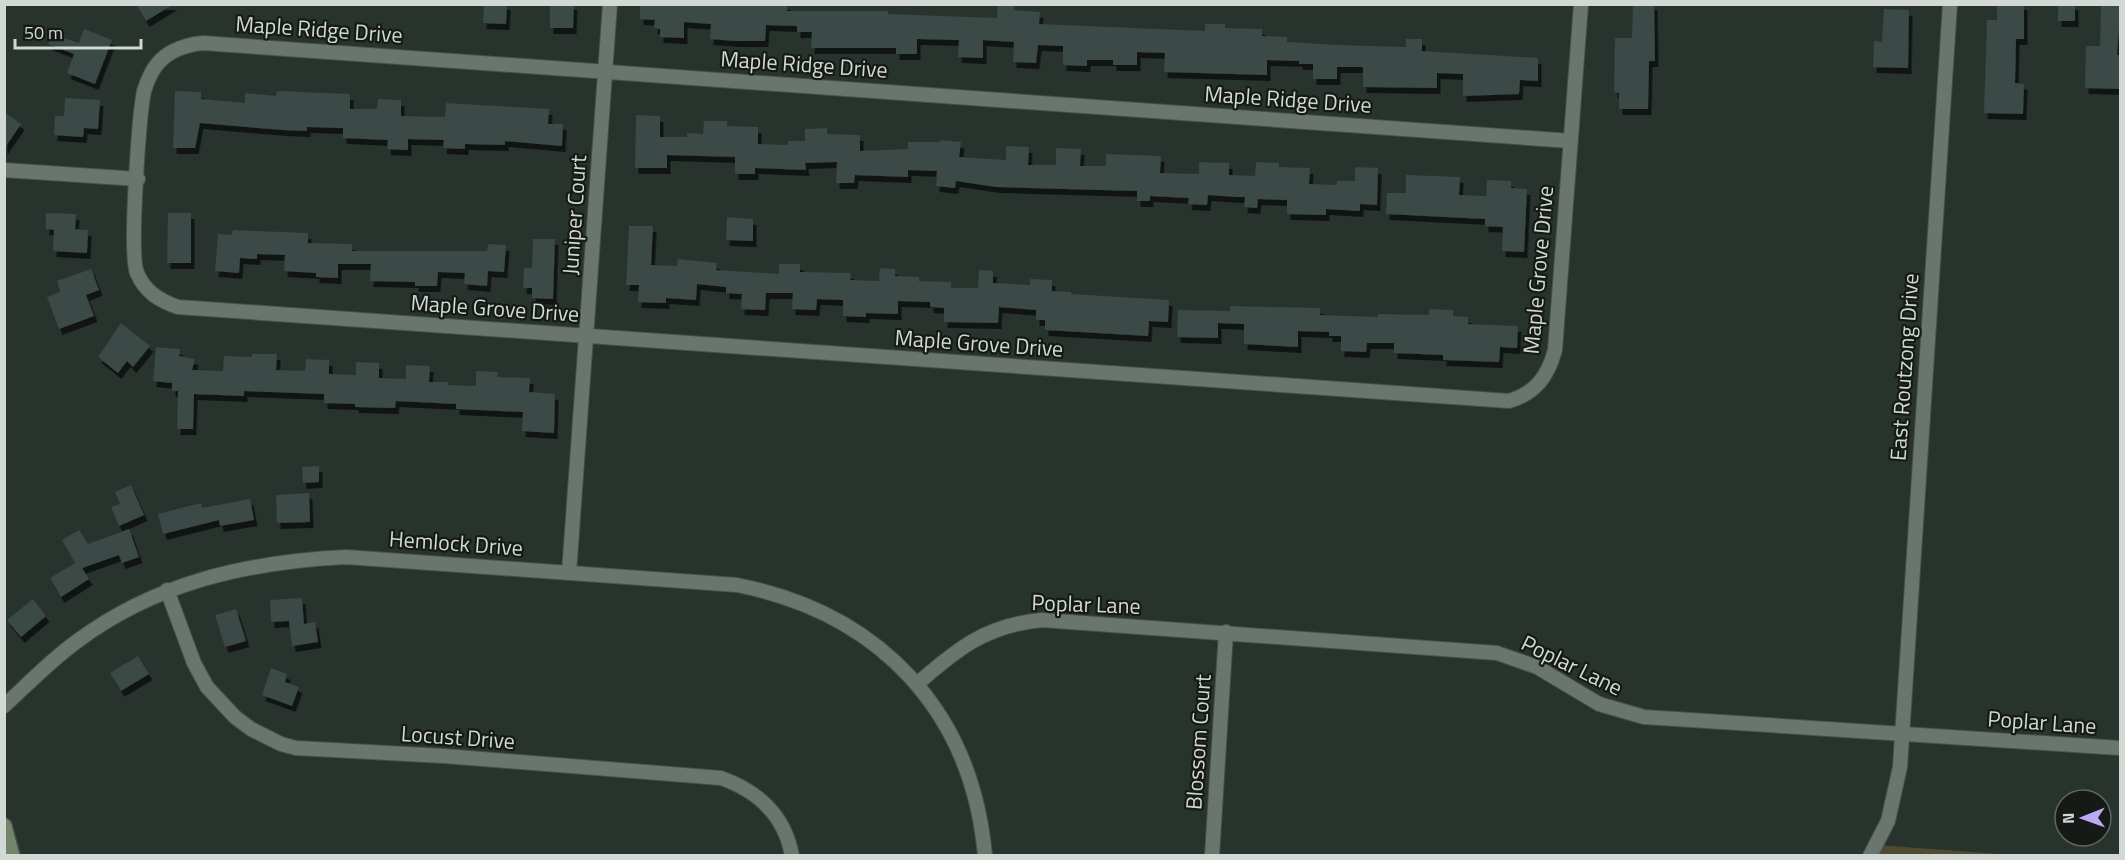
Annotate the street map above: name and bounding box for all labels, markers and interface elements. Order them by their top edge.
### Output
street label: Maple Ridge Drive [234,6,404,52]
scale bar [15,12,141,50]
text: 50 m [24,19,63,46]
street label: Maple Ridge Drive [719,41,889,87]
street label: Maple Ridge Drive [1203,76,1373,122]
street label: Juniper Court [553,154,595,276]
street label: Maple Grove Drive [1514,184,1562,356]
street label: East Routzong Drive [1880,272,1928,462]
street label: Maple Grove Drive [410,285,580,331]
street label: Maple Grove Drive [894,320,1064,366]
street label: Hemlock Drive [388,521,524,565]
street label: Poplar Lane [1031,585,1141,623]
street label: Poplar Lane [1515,626,1629,704]
street label: Blossom Court [1176,673,1220,811]
street label: Poplar Lane [1986,701,2098,743]
street label: Locust Drive [400,716,516,758]
north arrow [2053,788,2113,848]
text: N [2056,813,2080,824]

